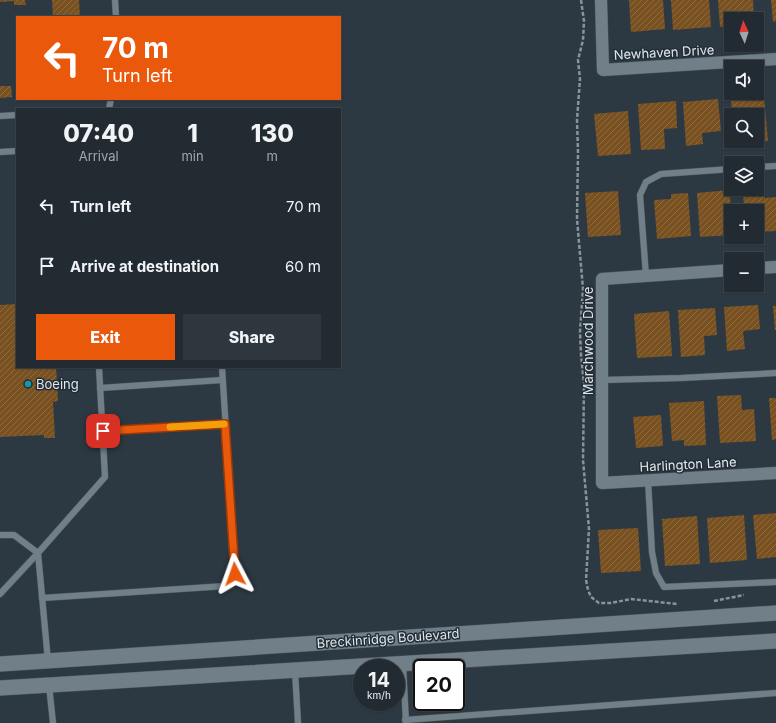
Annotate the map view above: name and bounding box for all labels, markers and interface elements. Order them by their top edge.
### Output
north arrow [724,12,764,52]
map controls [724,12,764,292]
text: 70 m [102,31,169,65]
icon: left [36,32,88,84]
street label: Newhaven Drive [613,41,715,63]
button: sound [724,60,764,100]
text: Turn left [102,65,172,86]
button: search [724,108,764,148]
text: 07:40 [63,119,134,148]
text: 1 [187,119,198,148]
text: 130 [251,119,294,148]
text: Arrival [79,148,119,164]
text: min [181,148,204,164]
text: m [267,148,278,164]
button: layers [724,156,764,196]
icon: left [36,195,58,217]
text: Turn left [70,197,131,216]
text: 70 m [286,197,321,216]
button: + [724,204,764,244]
button: − [724,252,764,292]
icon: arrive [36,255,58,277]
text: Arrive at destination [70,257,219,276]
text: 60 m [285,257,321,276]
street label: Marchwood Drive [580,287,596,395]
button: Exit [36,314,175,360]
button: Share [183,314,321,360]
place label: Boeing [36,376,79,392]
marker: Boeing [23,379,33,389]
pin [86,414,120,448]
icon: arrive [92,420,114,442]
street label: Harlington Lane [639,453,737,475]
position arrow [214,553,256,595]
street label: Breckinridge Boulevard [316,625,460,651]
speed limit sign: 20 [413,659,465,711]
text: 14 [368,668,390,692]
text: km/h [367,689,391,701]

